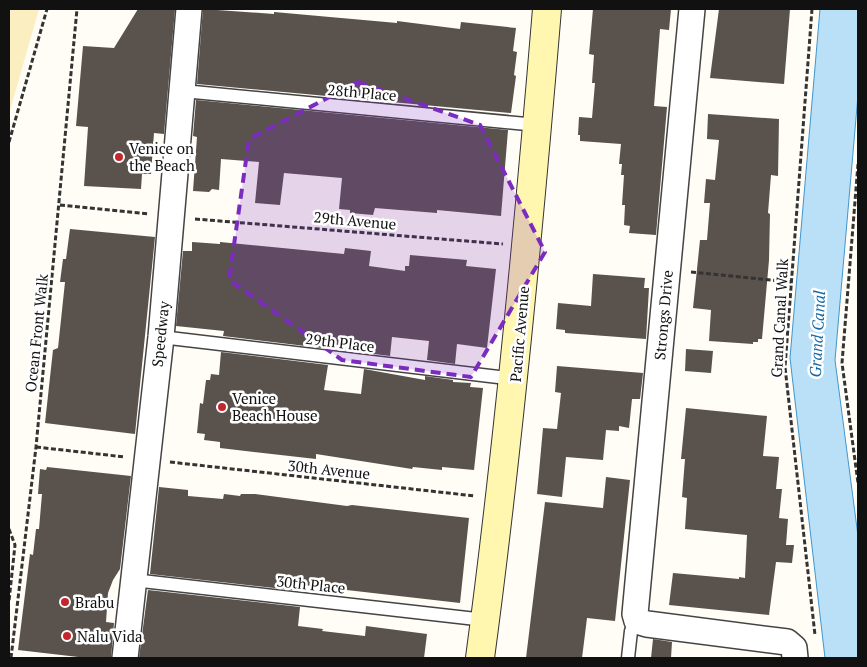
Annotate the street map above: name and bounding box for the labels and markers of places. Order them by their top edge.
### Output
place label: Venice on the Beach [129,138,195,175]
marker: Venice on the Beach [113,151,125,163]
place label: Venice Beach House [232,388,318,425]
marker: Venice Beach House [216,401,228,413]
place label: Brabu [75,592,115,612]
marker: Brabu [59,596,71,608]
place label: Nalu Vida [77,626,143,646]
marker: Nalu Vida [61,630,73,642]

